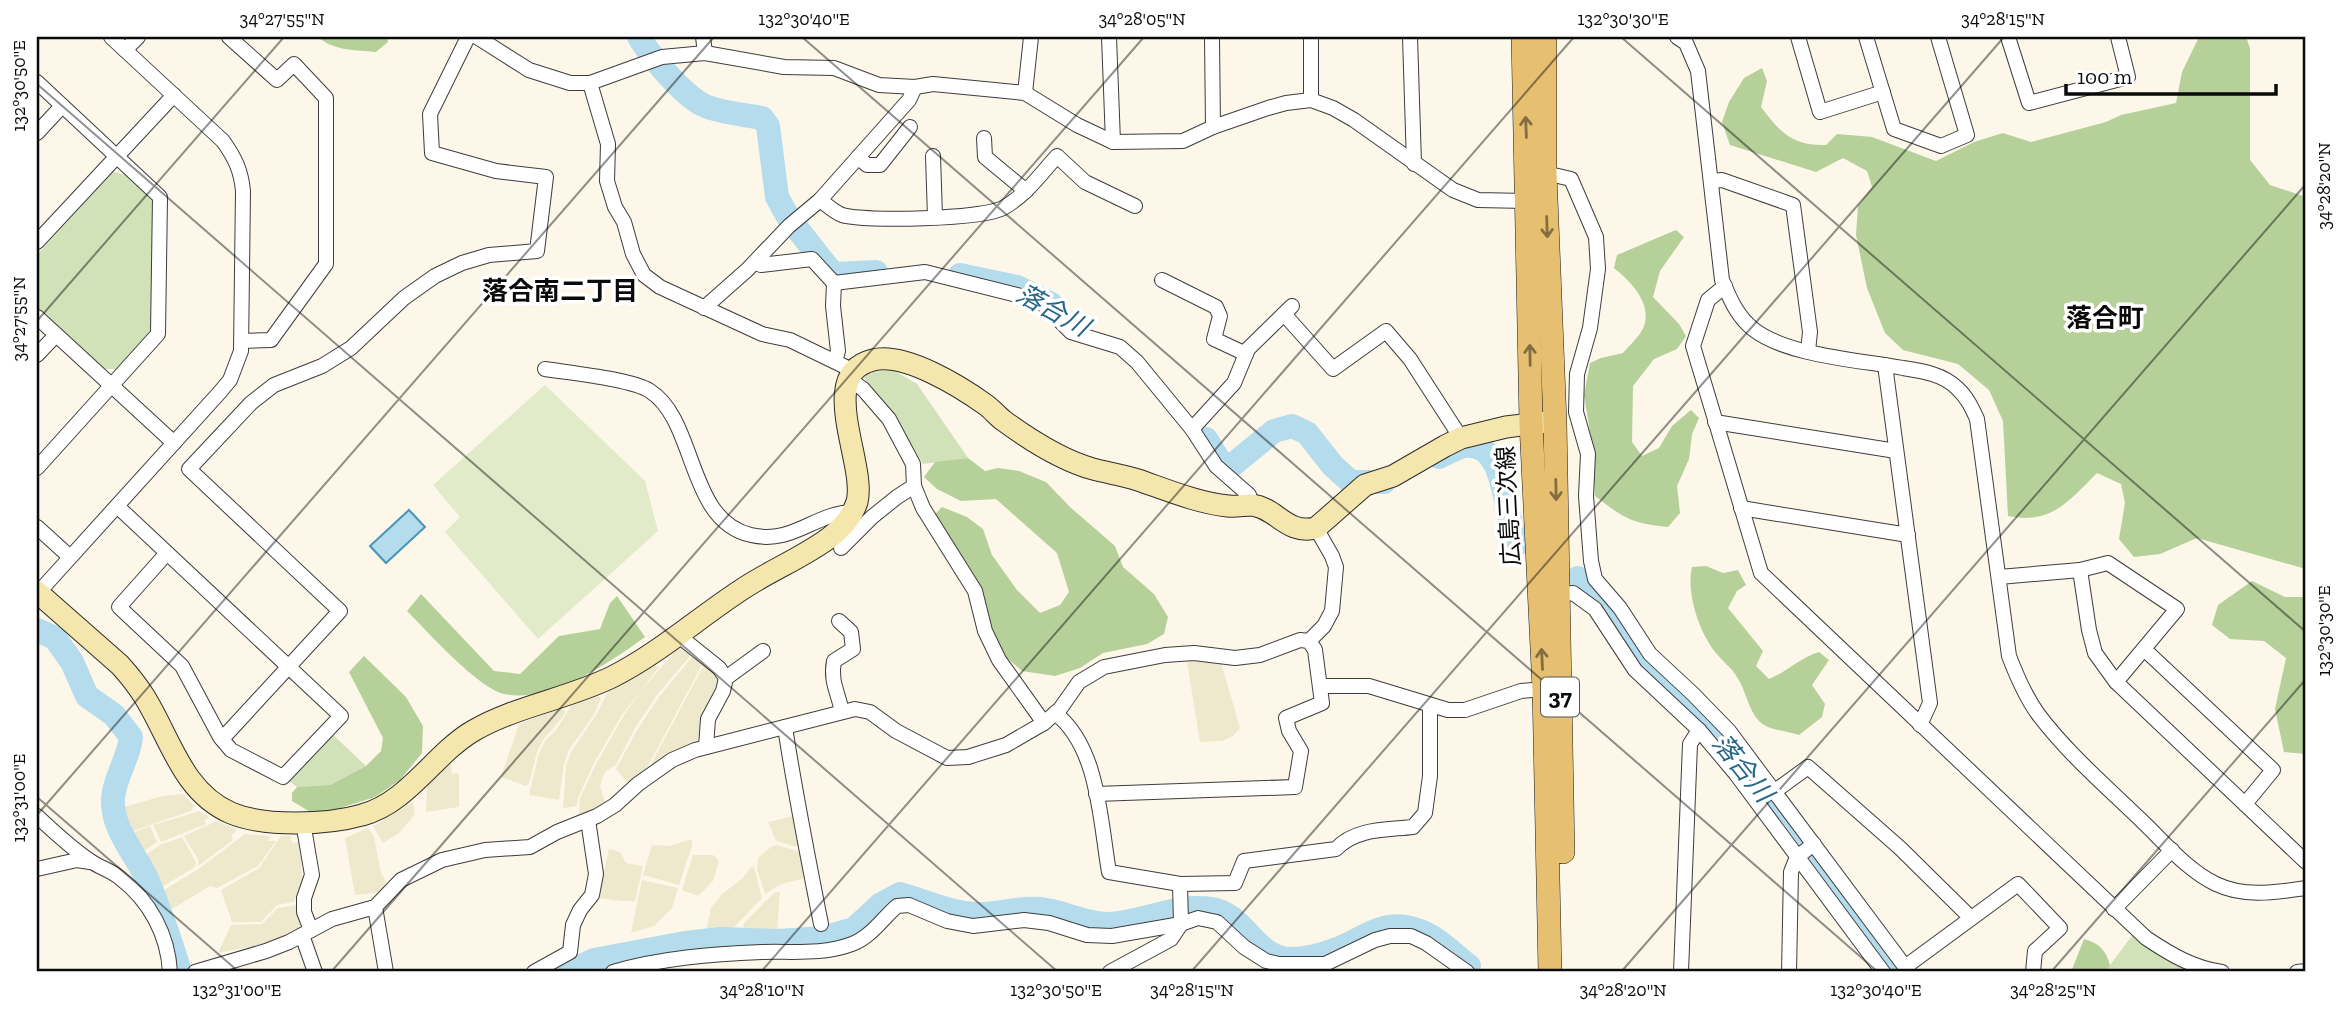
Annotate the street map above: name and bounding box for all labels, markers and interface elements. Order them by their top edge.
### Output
text: 34°27'55"N [240,8,324,30]
text: 132°30'40"E [758,8,850,30]
text: 34°28'05"N [1098,8,1186,30]
text: 132°30'30"E [1577,8,1669,30]
text: 34°28'15"N [1961,8,2045,30]
text: 132°30'50"E [8,40,30,132]
scale bar [2066,52,2276,96]
text: 100 m [2077,64,2132,89]
one-way arrow [1519,116,1532,139]
text: 34°28'20"N [2313,142,2335,230]
one-way arrow [1541,216,1554,239]
district label: 落合南二丁目 [482,275,638,307]
text: 34°27'55"N [8,277,30,361]
water label: 落合川 [1011,277,1097,344]
district label: 落合町 [2066,302,2144,334]
one-way arrow [1523,343,1537,366]
street label: 広島三次線 [1490,445,1526,567]
one-way arrow [1549,479,1563,502]
text: 132°30'30"E [2313,585,2335,677]
one-way arrow [1536,648,1549,671]
road number: 37 [1541,678,1579,716]
water label: 落合川 [1706,728,1782,811]
text: 132°31'00"E [8,754,30,842]
text: 132°31'00"E [193,979,281,1001]
text: 34°28'10"N [720,979,804,1001]
text: 132°30'50"E [1010,979,1102,1001]
text: 34°28'15"N [1150,979,1234,1001]
text: 34°28'20"N [1579,979,1667,1001]
text: 132°30'40"E [1830,979,1922,1001]
text: 34°28'25"N [2010,979,2096,1001]

